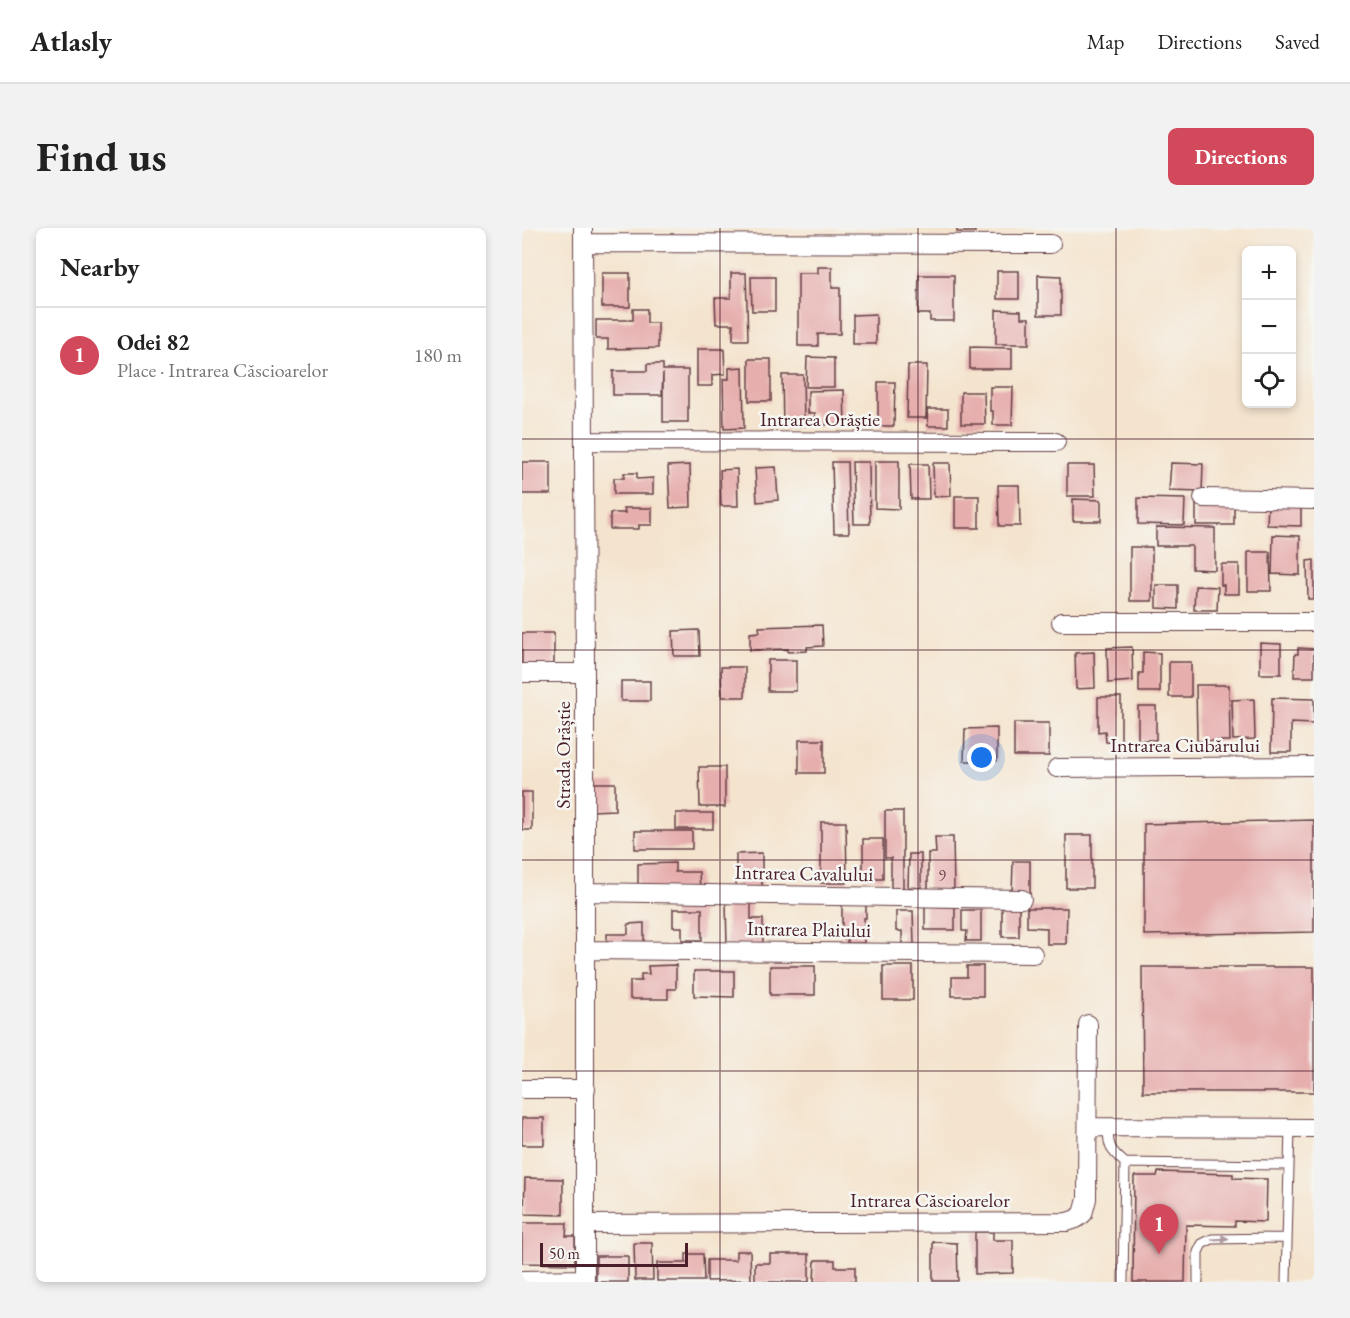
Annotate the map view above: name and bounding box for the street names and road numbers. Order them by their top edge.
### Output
street label: Intrarea Orăștie [760,406,880,432]
street label: Strada Orăștie [550,701,576,809]
street label: Intrarea Ciubărului [1110,732,1260,758]
street label: Intrarea Cavalului [735,859,874,887]
street label: Intrarea Plaiului [747,915,871,943]
street label: Intrarea Căscioarelor [850,1187,1010,1213]

